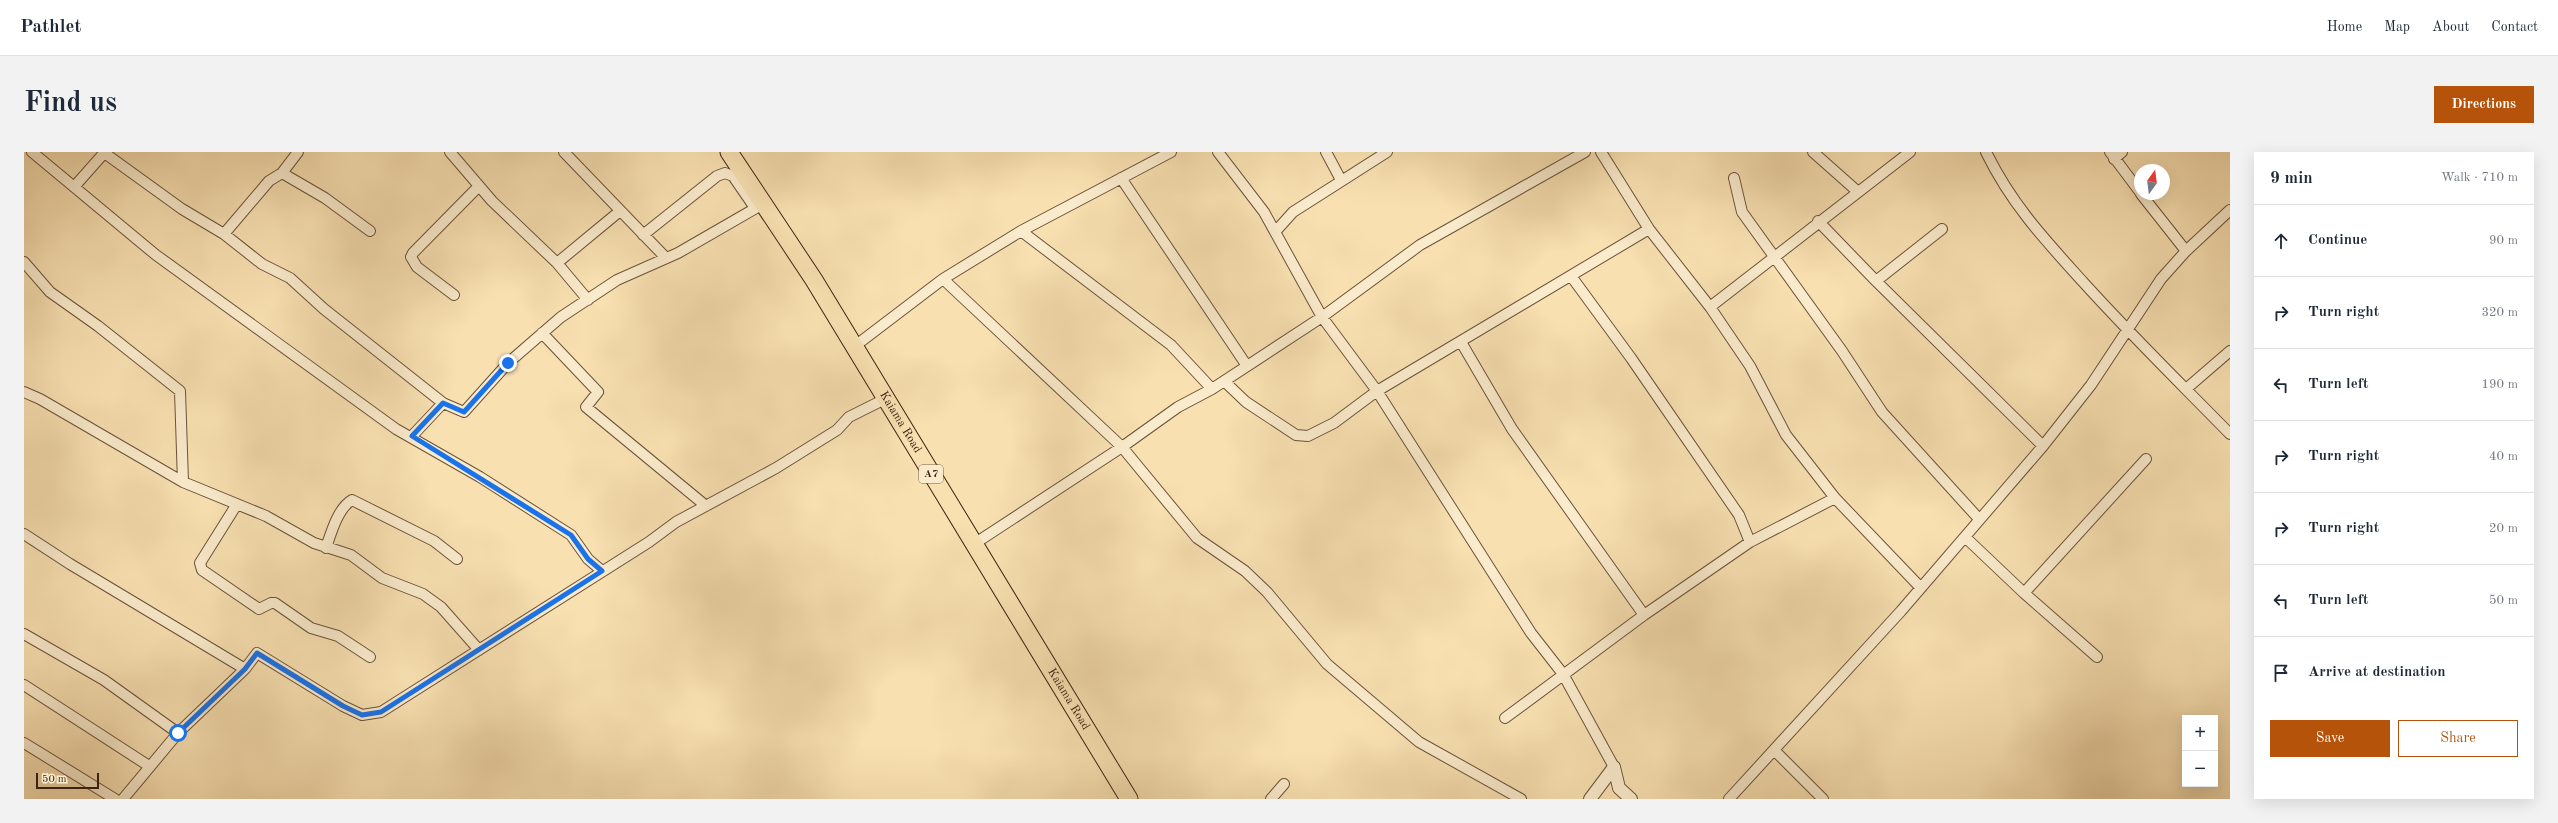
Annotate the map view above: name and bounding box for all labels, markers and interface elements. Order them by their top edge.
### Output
text: Pathlet [20,18,81,37]
text: Home [2327,20,2362,34]
text: Map [2384,20,2410,34]
text: About [2432,20,2469,34]
text: Contact [2491,20,2538,34]
button: Directions [2434,86,2534,123]
text: Find us [24,90,117,118]
north arrow [2134,164,2170,200]
text: 9 min [2270,170,2313,187]
text: Walk · 710 m [2441,171,2518,184]
icon: ahead [2270,230,2292,252]
text: Continue [2308,233,2367,248]
text: 90 m [2489,234,2518,247]
icon: right [2270,302,2292,324]
text: Turn right [2308,305,2379,320]
text: 320 m [2481,306,2518,319]
route end [499,354,517,372]
icon: left [2270,374,2292,396]
text: Turn left [2308,377,2368,392]
text: 190 m [2481,378,2518,391]
street label: Kaiama Road [877,389,924,455]
icon: right [2270,446,2292,468]
text: Turn right [2308,449,2379,464]
text: 40 m [2489,450,2518,463]
road number: A7 [919,465,943,483]
icon: right [2270,518,2292,540]
text: Turn right [2308,521,2379,536]
text: 20 m [2489,522,2518,535]
icon: left [2270,590,2292,612]
text: Turn left [2308,593,2368,608]
text: 50 m [2489,594,2518,607]
icon: arrive [2270,662,2292,684]
text: Arrive at destination [2308,665,2446,680]
street label: Kaiama Road [1045,666,1092,732]
map controls [2182,715,2218,787]
button: + [2182,715,2218,751]
button: Save [2270,720,2390,757]
button: Share [2398,720,2518,757]
route start [169,724,187,742]
button: − [2182,751,2218,787]
scale bar [36,771,99,790]
text: 50 m [42,774,67,785]

